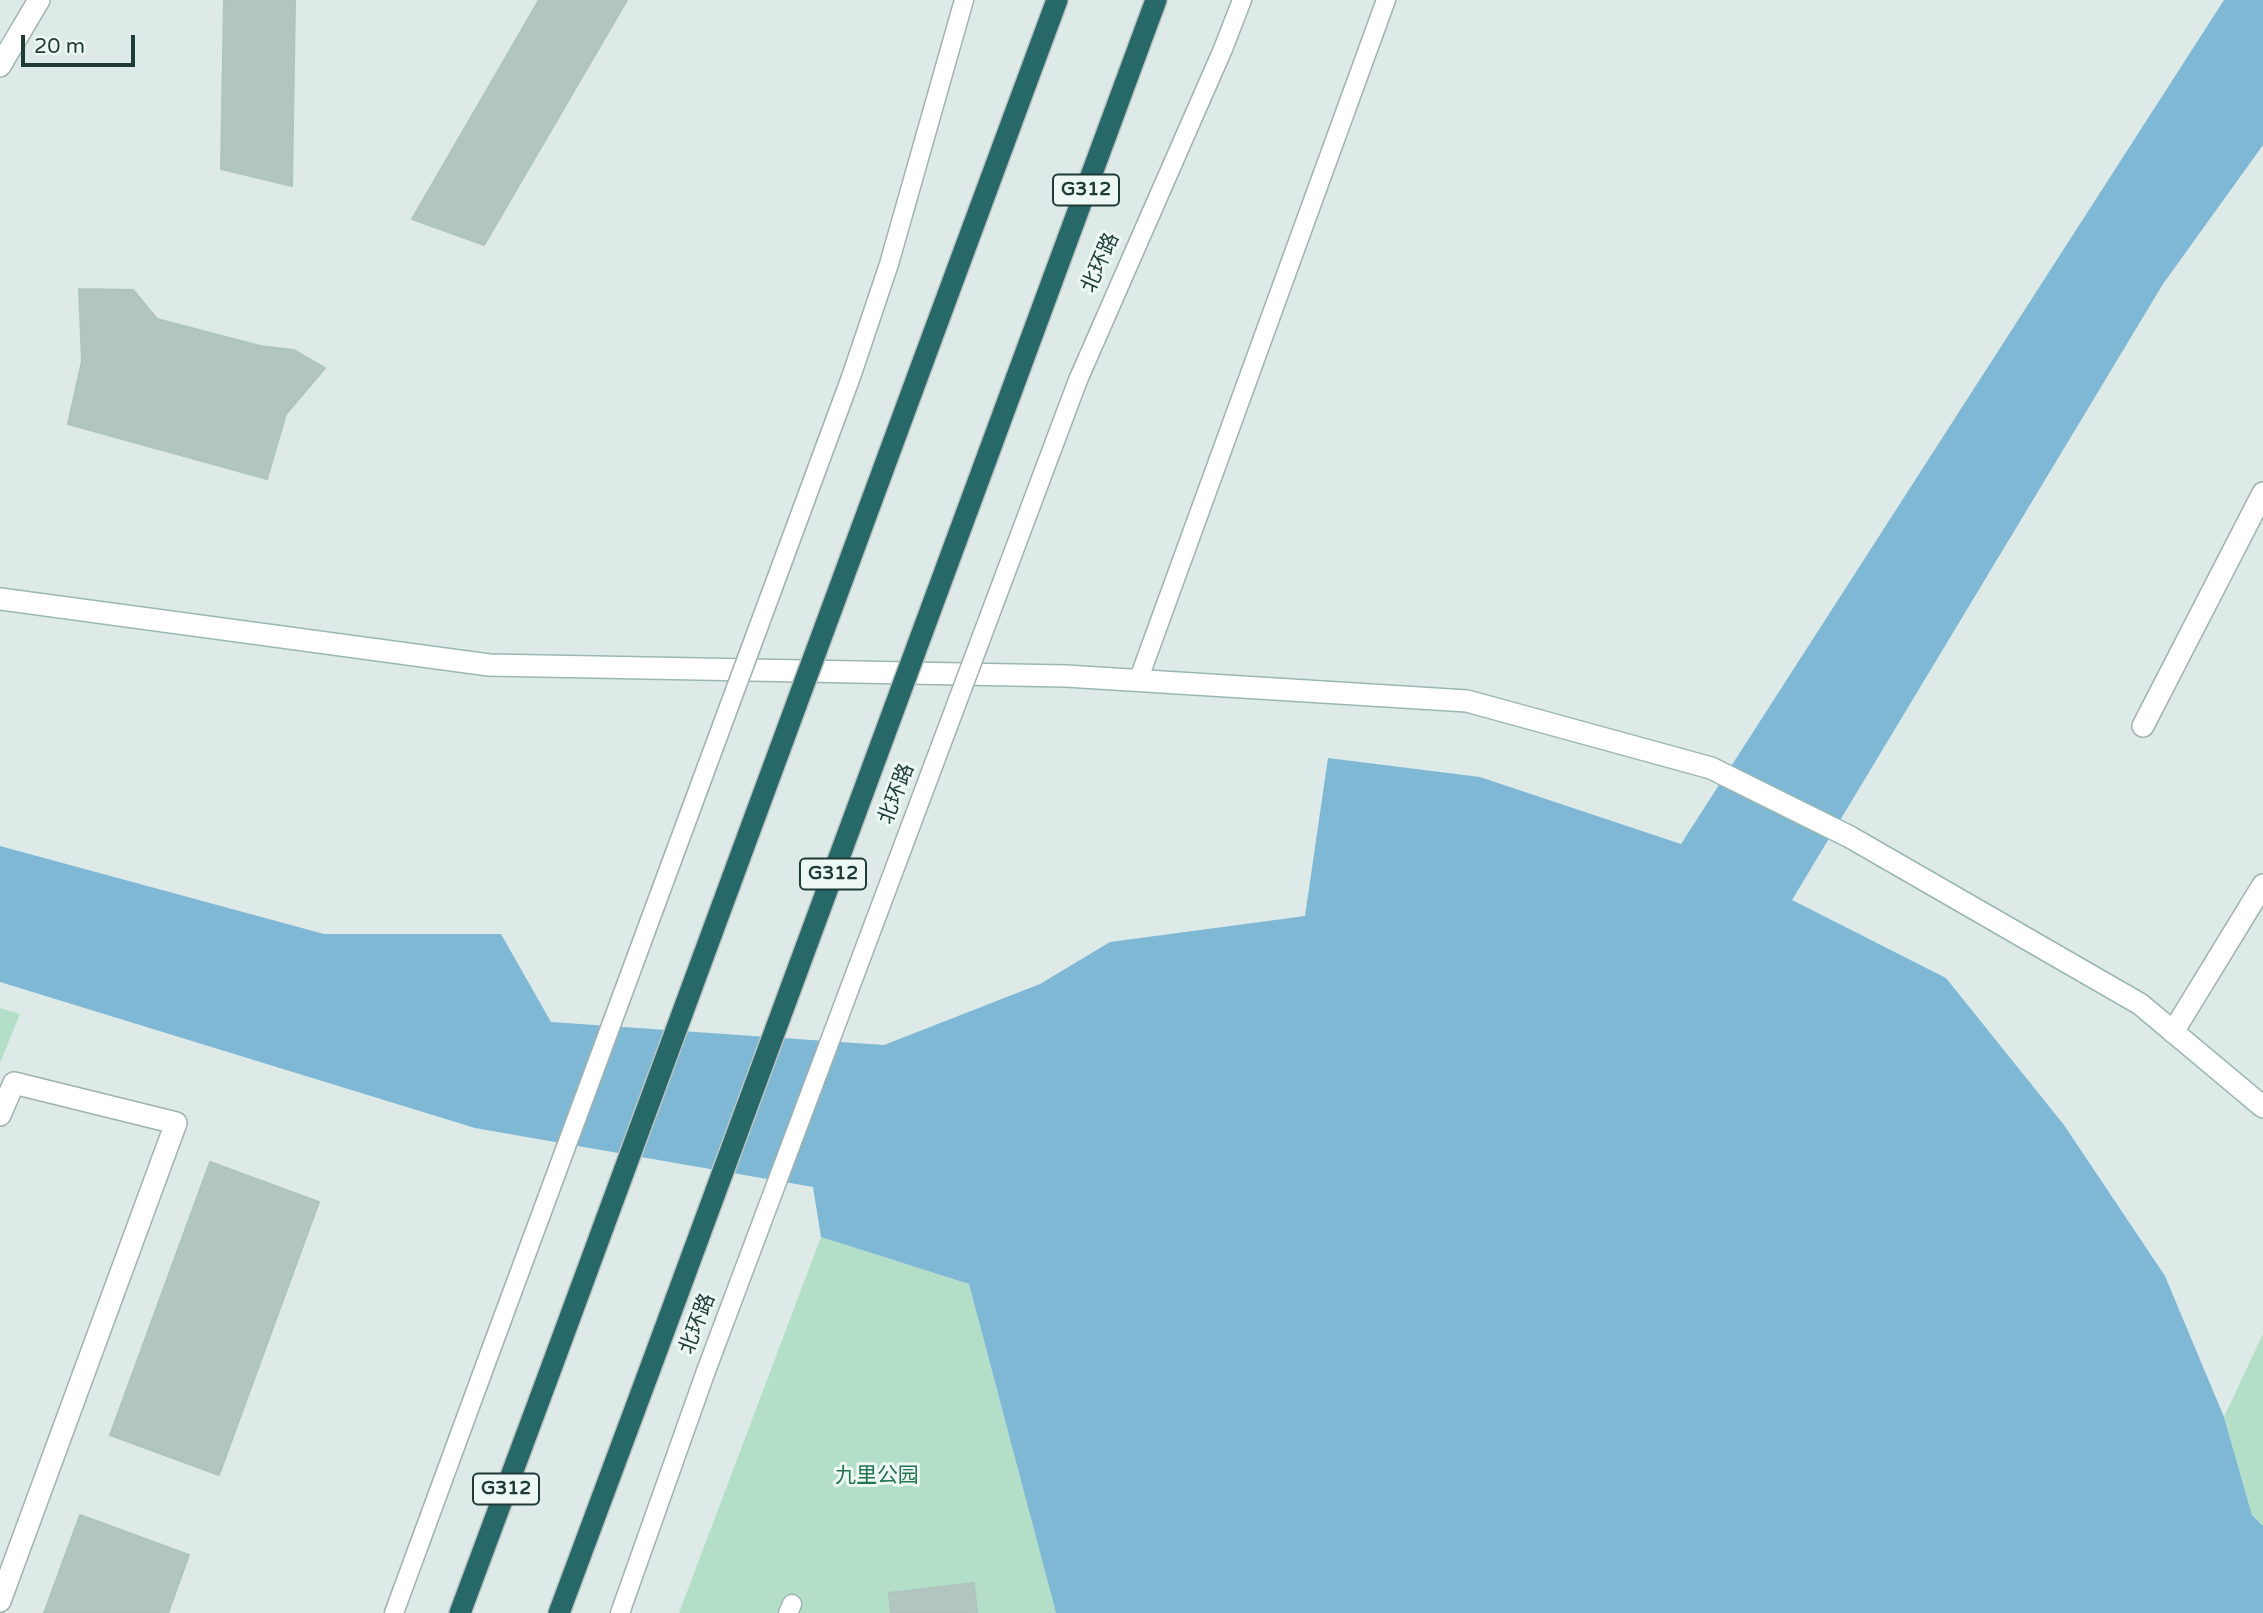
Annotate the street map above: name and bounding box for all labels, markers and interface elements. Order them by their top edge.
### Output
scale bar [24,21,138,65]
text: 20 m [34,34,85,59]
road number: G312 [1053,174,1119,206]
street label: 北环路 [1077,229,1125,297]
street label: 北环路 [874,760,920,828]
road number: G312 [800,859,866,890]
street label: 北环路 [675,1290,721,1358]
park label: 九里公园 [835,1463,919,1489]
road number: G312 [473,1474,539,1504]

